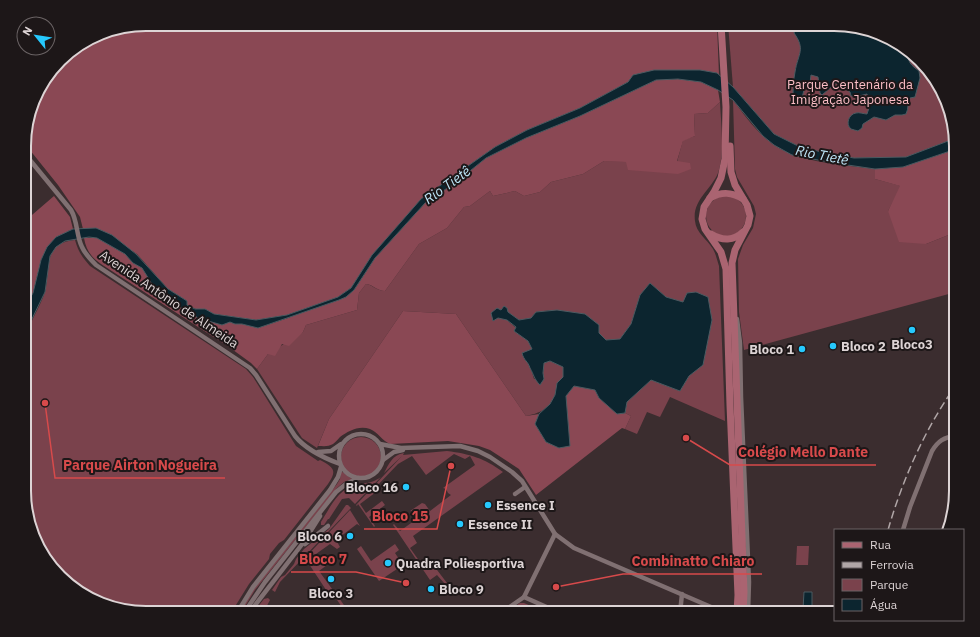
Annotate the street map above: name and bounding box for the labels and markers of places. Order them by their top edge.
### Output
marker: Bloco3 [907,325,917,335]
place label: Bloco3 [891,336,933,353]
place label: Bloco 2 [841,338,886,355]
place label: Bloco 1 [749,341,794,358]
marker: Bloco 2 [828,341,838,351]
marker: Bloco 1 [797,344,807,354]
callout: Colégio Mello Dante [730,439,876,465]
callout: Parque Airton Nogueira [55,452,225,478]
place label: Bloco 16 [345,479,398,496]
marker: Bloco 16 [401,482,411,492]
place label: Essence I [496,497,555,514]
marker: Essence I [483,500,493,510]
callout: Bloco 15 [364,503,437,529]
place label: Essence II [468,516,532,533]
marker: Essence II [455,519,465,529]
place label: Bloco 6 [297,528,342,545]
marker: Bloco 6 [345,531,355,541]
callout: Bloco 7 [291,546,356,572]
callout: Combinatto Chiaro [623,548,762,574]
place label: Quadra Poliesportiva [396,555,525,572]
marker: Quadra Poliesportiva [383,558,393,568]
marker: Bloco 3 [326,574,336,584]
place label: Bloco 9 [439,581,484,598]
marker: Bloco 9 [426,584,436,594]
place label: Bloco 3 [309,585,353,602]

